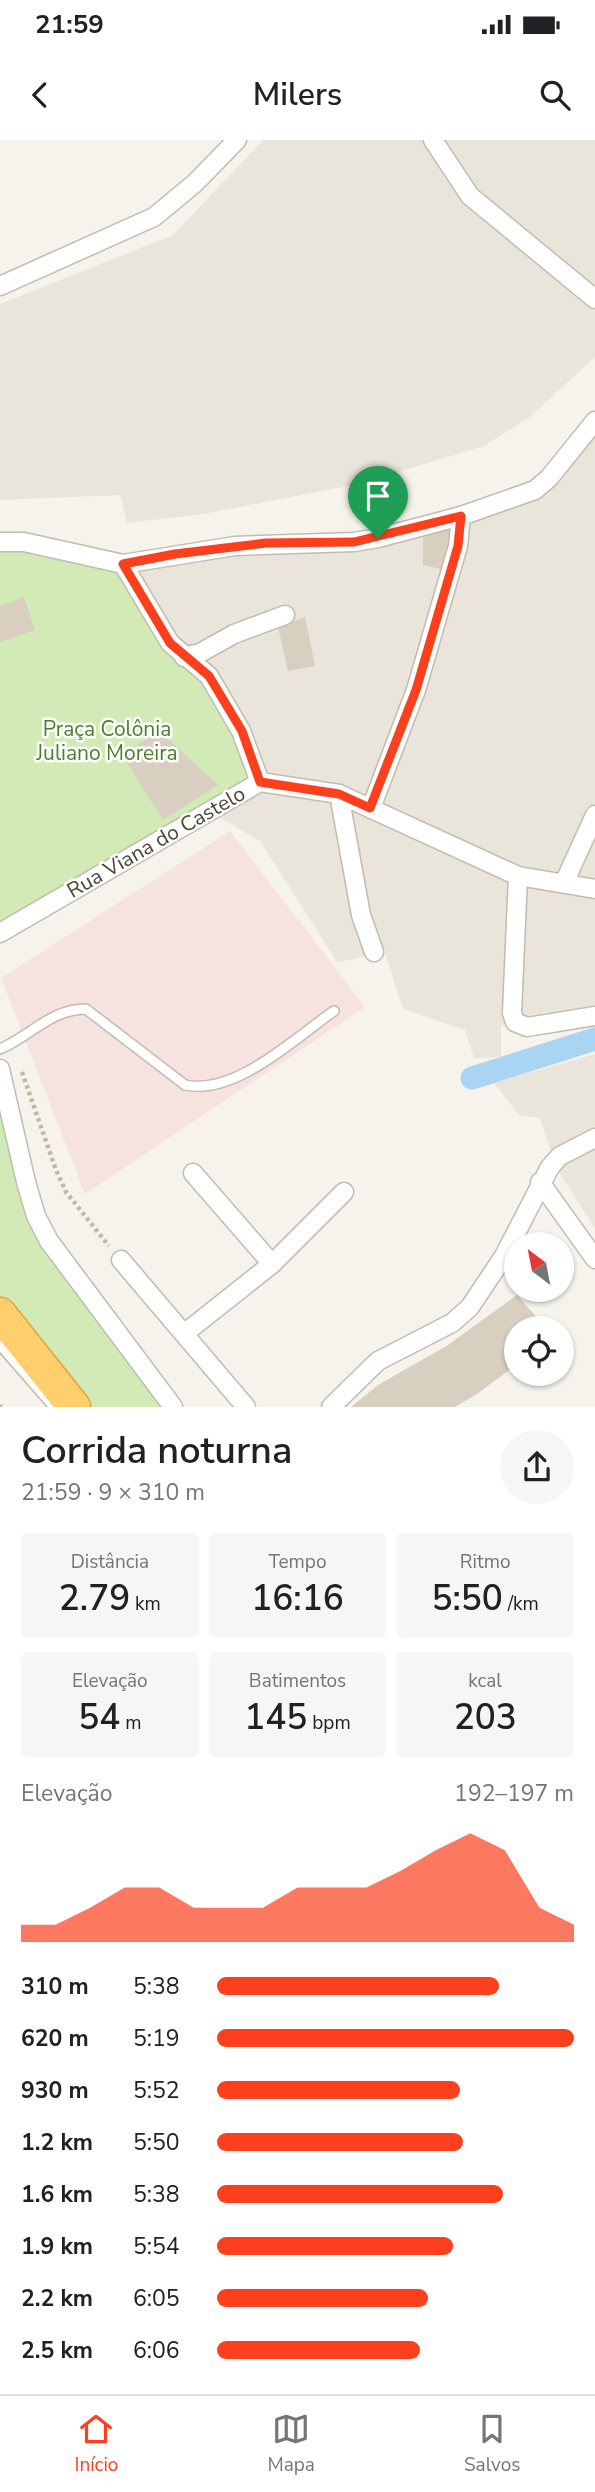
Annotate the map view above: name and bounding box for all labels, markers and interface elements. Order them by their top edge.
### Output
text: 21:59 [35,7,104,42]
text: Milers [253,73,342,116]
icon: back [21,76,59,114]
icon: search [536,76,574,114]
pin [348,466,408,538]
icon: arrive [359,477,397,515]
park label: Praça Colônia Juliano Moreira [35,715,178,767]
street label: Rua Viana do Castelo [62,779,250,905]
north arrow [504,1232,574,1302]
map controls [504,1232,574,1386]
button: locate [504,1316,574,1386]
text: Corrida noturna [21,1425,292,1476]
button: share [500,1430,574,1504]
text: 21:59 · 9 × 310 m [21,1477,205,1508]
text: Distância [71,1549,149,1575]
text: Tempo [268,1549,326,1575]
text: Ritmo [460,1549,510,1575]
text: 2.79 [59,1575,130,1622]
text: 16:16 [251,1575,344,1622]
text: 5:50 [432,1575,503,1622]
text: km [130,1591,161,1617]
text: /km [503,1591,539,1617]
text: Elevação [72,1668,148,1694]
text: Batimentos [249,1668,346,1694]
text: kcal [468,1668,502,1694]
text: 54 [78,1694,120,1741]
text: 145 [244,1694,307,1741]
text: 203 [454,1694,517,1741]
text: m [120,1710,141,1736]
text: bpm [307,1710,351,1736]
text: Elevação [21,1778,113,1809]
text: 192–197 m [454,1778,574,1809]
text: 310 m [21,1971,89,2002]
text: 5:38 [133,1971,180,2002]
text: 620 m [21,2023,89,2054]
text: 5:19 [133,2023,180,2054]
text: 930 m [21,2075,89,2106]
text: 5:52 [133,2075,180,2106]
text: 1.2 km [21,2127,93,2158]
text: 5:50 [133,2127,180,2158]
text: 1.6 km [21,2179,93,2210]
text: 5:38 [133,2179,180,2210]
text: 1.9 km [21,2231,93,2262]
text: 5:54 [133,2231,180,2262]
text: 2.2 km [21,2283,93,2314]
text: 6:05 [133,2283,180,2314]
text: 2.5 km [21,2335,93,2366]
text: 6:06 [133,2335,180,2366]
tab: Início [75,2410,118,2478]
tab: Mapa [267,2410,315,2478]
tab: Salvos [464,2410,520,2478]

